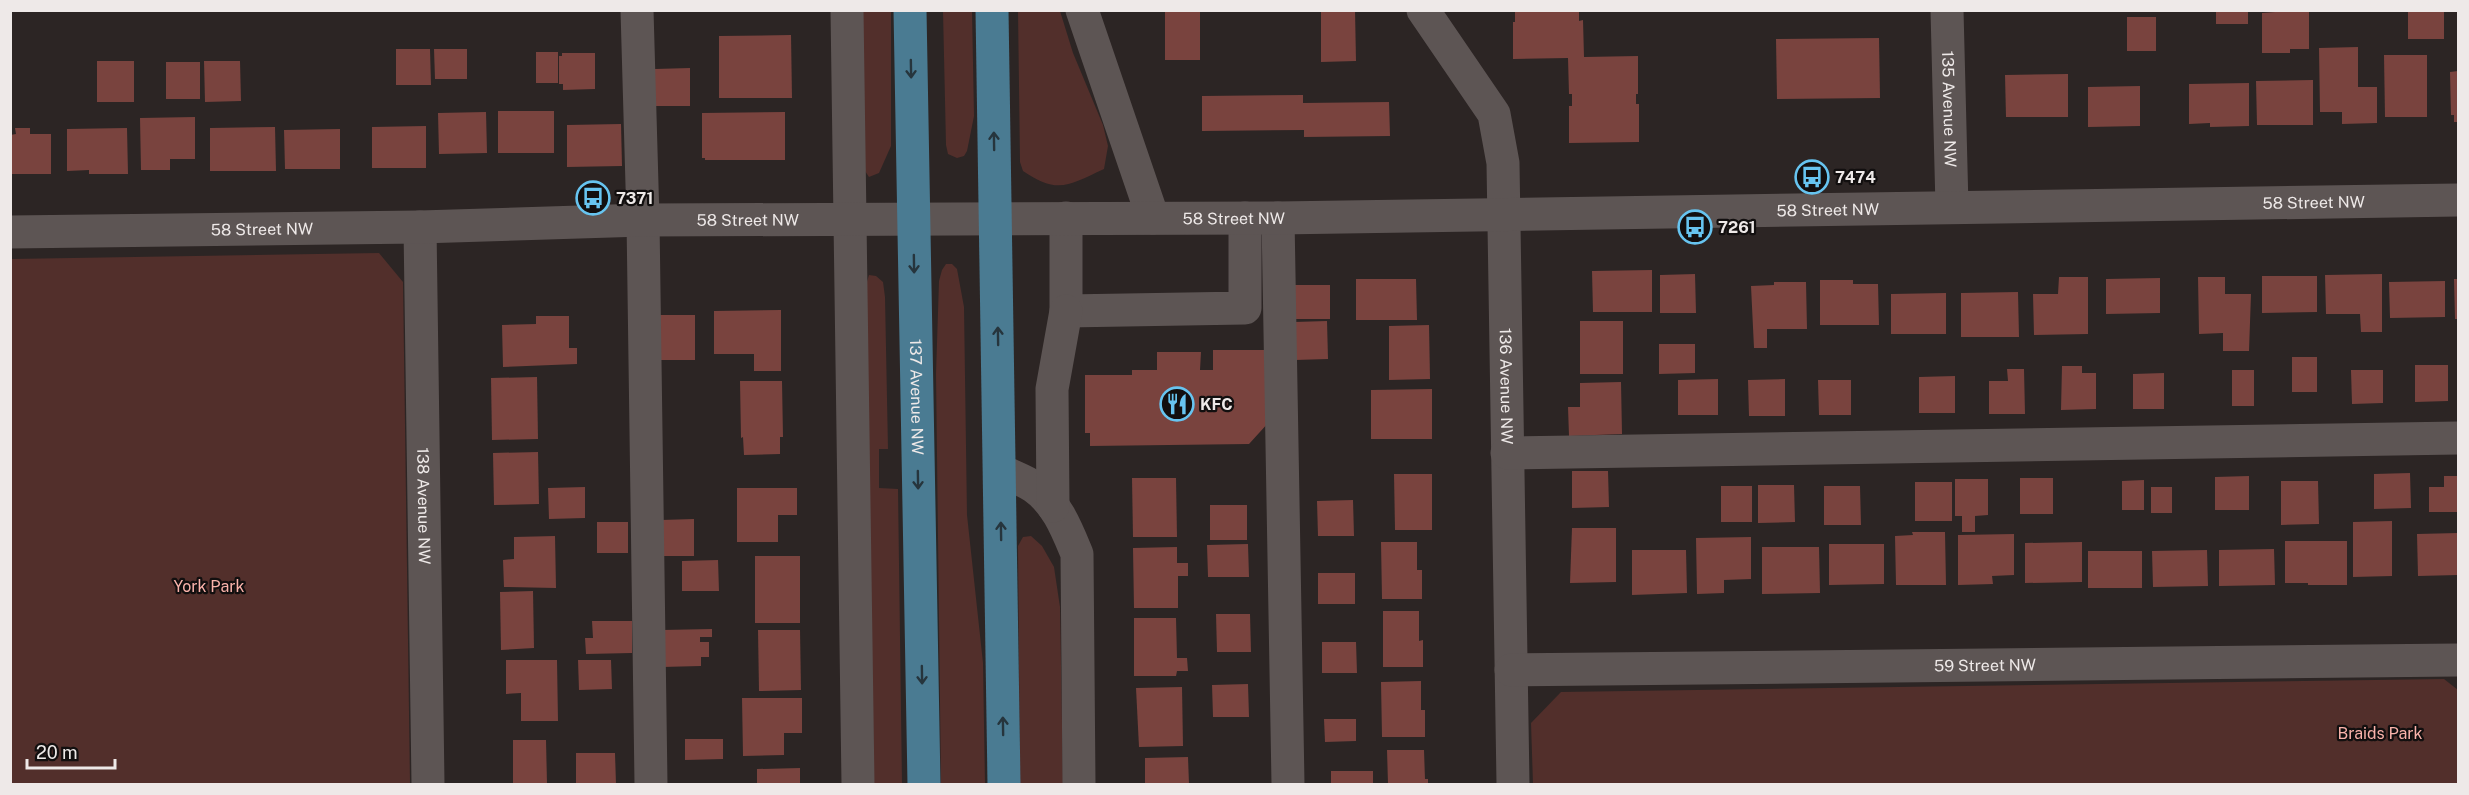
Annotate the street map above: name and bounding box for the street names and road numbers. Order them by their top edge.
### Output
street label: 135 Avenue NW [1939,50,1960,168]
street label: 58 Street NW [2262,192,2365,212]
street label: 58 Street NW [1776,199,1879,220]
street label: 58 Street NW [1183,208,1285,228]
street label: 58 Street NW [697,210,799,229]
street label: 58 Street NW [211,219,313,239]
street label: 136 Avenue NW [1496,328,1517,445]
street label: 137 Avenue NW [906,339,928,455]
street label: 138 Avenue NW [414,447,434,565]
street label: 59 Street NW [1934,655,2036,675]

